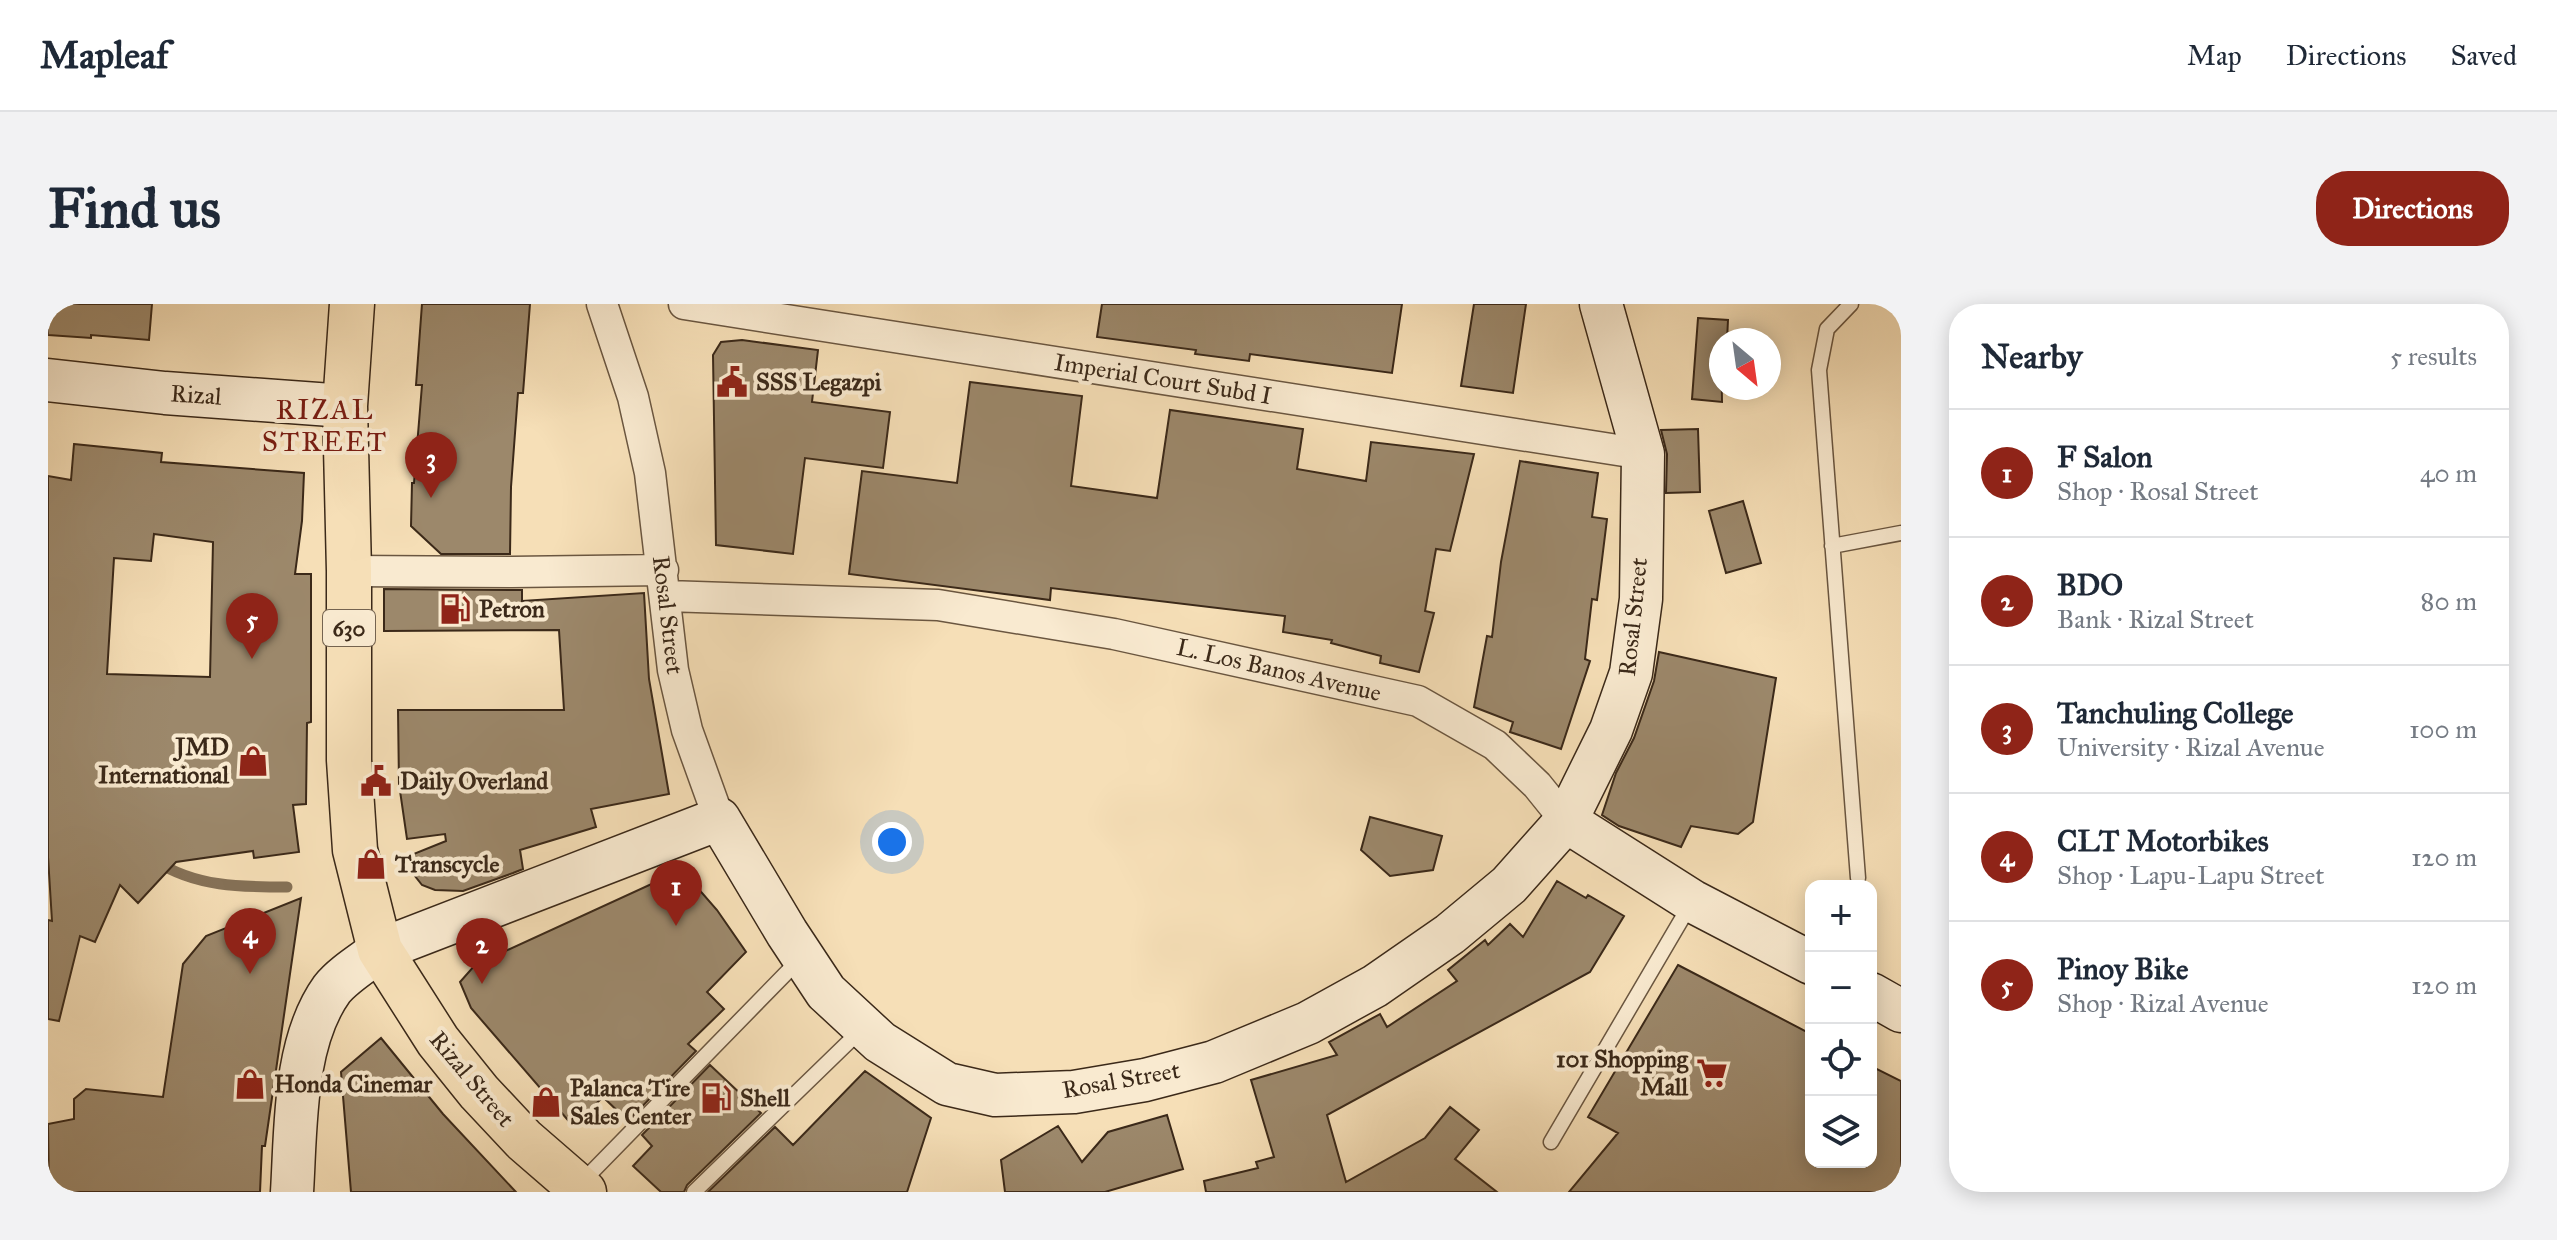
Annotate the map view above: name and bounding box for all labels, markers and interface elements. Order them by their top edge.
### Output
text: Mapleaf [40,32,169,78]
text: Map [2187,38,2242,73]
text: Directions [2286,38,2407,73]
text: Saved [2451,38,2517,73]
button: Directions [2316,171,2509,246]
text: Find us [48,174,221,242]
north arrow [1709,328,1781,400]
text: Nearby [1981,336,2083,377]
text: 5 results [2390,340,2477,372]
street label: Imperial Court Subd I [1052,347,1274,411]
public building icon: SSS Legazpi [715,365,749,399]
place label: SSS Legazpi [756,367,882,397]
street label: Rizal [169,378,223,412]
district label: RIZAL STREET [262,392,388,459]
pin: 3 [405,432,457,498]
text: F Salon [2057,439,2153,475]
text: 1 [2002,457,2012,489]
text: 40 m [2420,457,2477,489]
text: Shop · Rosal Street [2057,475,2259,507]
street label: Rosal Street [646,554,690,676]
street label: Rosal Street [1612,556,1654,678]
text: BDO [2057,567,2123,603]
text: 2 [2001,585,2013,617]
text: 80 m [2421,585,2477,617]
fuel station icon: Petron [438,592,472,626]
pin: 5 [226,593,278,659]
place label: Petron [479,594,545,624]
text: Bank · Rizal Street [2057,603,2254,635]
road number: 630 [323,610,375,646]
street label: L. Los Banos Avenue [1174,632,1384,708]
text: Tanchuling College [2057,695,2294,731]
text: 3 [2002,713,2012,745]
text: 100 m [2409,713,2477,745]
text: University · Rizal Avenue [2057,731,2325,763]
place label: JMD International [98,732,230,790]
shop icon: JMD International [236,744,270,778]
public building icon: Daily Overland [359,764,393,798]
place label: Daily Overland [400,766,549,796]
your location [872,822,912,862]
text: CLT Motorbikes [2057,823,2269,859]
text: 4 [2000,841,2014,873]
text: 120 m [2411,841,2477,873]
shop icon: Transcycle [354,847,388,881]
place label: Transcycle [394,849,499,879]
text: Shop · Lapu-Lapu Street [2057,859,2324,891]
pin: 1 [650,860,702,926]
map controls [1805,880,1877,1168]
button: + [1805,880,1877,952]
pin: 4 [224,908,276,974]
pin: 2 [456,918,508,984]
text: Pinoy Bike [2057,951,2188,987]
button: − [1805,952,1877,1024]
text: 5 [2001,969,2013,1001]
text: 120 m [2411,969,2477,1001]
text: Shop · Rizal Avenue [2057,987,2269,1019]
button: locate [1805,1024,1877,1096]
street label: Rizal Street [423,1025,521,1133]
place label: 101 Shopping Mall [1556,1044,1689,1102]
street label: Rosal Street [1060,1055,1183,1105]
supermarket icon: 101 Shopping Mall [1695,1056,1729,1090]
shop icon: Honda Cinemar [233,1067,267,1101]
place label: Honda Cinemar [274,1069,433,1099]
place label: Palanca Tire Sales Center [570,1073,692,1131]
fuel station icon: Shell [699,1081,733,1115]
place label: Shell [740,1083,791,1113]
shop icon: Palanca Tire Sales Center [529,1085,563,1119]
button: layers [1805,1096,1877,1168]

